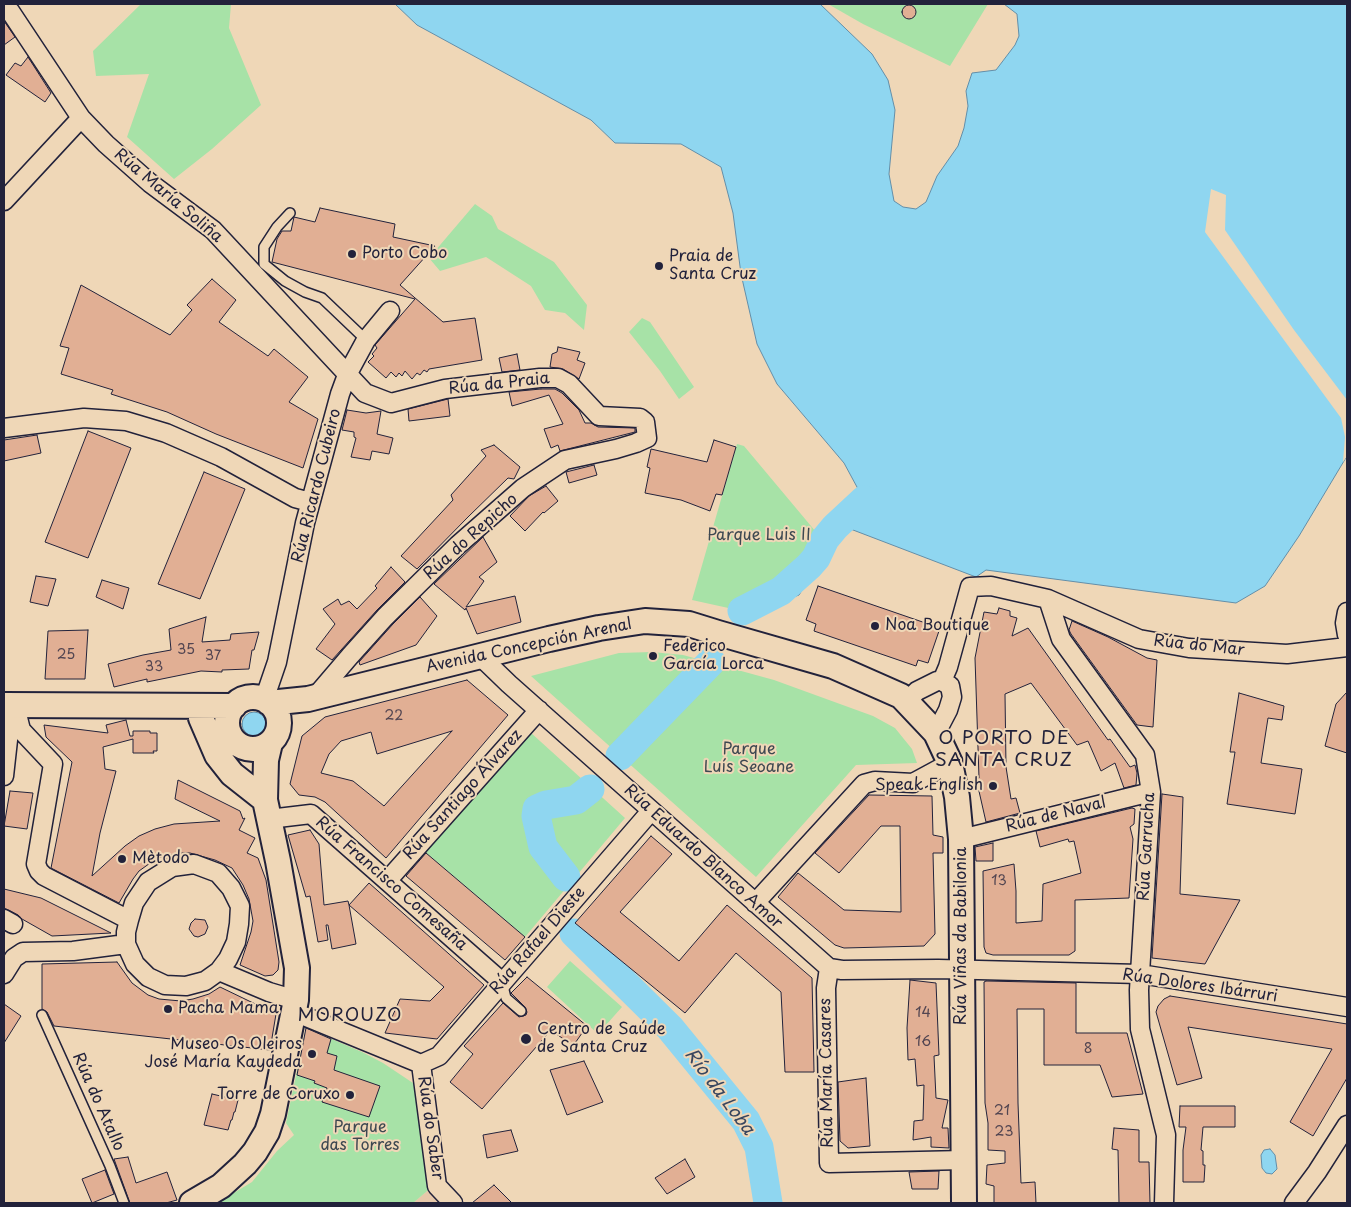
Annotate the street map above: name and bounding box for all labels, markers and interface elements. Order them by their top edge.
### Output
street label: Rúa María Soliña [110,145,226,247]
place label: Porto Cobo [362,244,447,264]
place label: Praia de Santa Cruz [669,247,756,285]
marker: Porto Cobo [346,248,358,260]
marker: Praia de Santa Cruz [653,260,665,272]
street label: Rúa da Praia [447,369,551,399]
street label: Rúa Ricardo Cubeiro [289,407,345,565]
street label: Rúa do Repicho [420,490,522,584]
park label: Parque Luis II [707,526,811,546]
street label: Avenida Concepción Arenal [424,615,634,677]
place label: Noa Boutique [885,616,990,636]
marker: Noa Boutique [869,620,881,632]
street label: Rúa do Mar [1153,632,1245,660]
place label: Federico García Lorca [663,637,764,675]
house number: 35 [177,642,195,658]
house number: 25 [57,647,75,663]
house number: 37 [205,648,221,664]
marker: Federico García Lorca [647,650,659,662]
house number: 33 [145,659,163,675]
house number: 22 [385,708,403,724]
street label: Rúa Santiago Álvarez [399,726,527,864]
district label: O PORTO DE SANTA CRUZ [934,728,1074,772]
park label: Parque Luís Seoane [704,740,794,778]
place label: Speak English [875,776,983,796]
marker: Speak English [987,780,999,792]
street label: Rúa Eduardo Blanco Amor [620,781,786,933]
street label: Rúa Garrucha [1135,792,1159,902]
street label: Rúa de Naval [1004,793,1108,837]
street label: Rúa Francisco Comesaña [311,813,471,955]
street label: Rúa Viñas da Babilonia [952,847,972,1025]
place label: Mètodo [132,849,190,869]
marker: Mètodo [116,853,128,865]
house number: 13 [991,873,1007,889]
street label: Rúa Rafael Dieste [486,883,590,999]
street label: Rúa Dolores Ibárruri [1121,966,1279,1006]
street label: Rúa María Casares [816,998,838,1148]
place label: Pacha Mama [178,999,279,1019]
marker: Pacha Mama [162,1003,174,1015]
district label: MOROUZO [298,1005,402,1027]
house number: 14 [915,1005,931,1021]
place label: Centro de Saúde de Santa Cruz [537,1020,666,1058]
marker: Centro de Saúde de Santa Cruz [519,1032,533,1046]
house number: 16 [915,1034,931,1050]
place label: Museo Os Oleiros José María Kaydeda [144,1035,302,1073]
house number: 8 [1084,1041,1092,1057]
water label: Río da Loba [680,1045,758,1139]
marker: Museo Os Oleiros José María Kaydeda [306,1048,318,1060]
street label: Rúa do Atallo [68,1050,128,1154]
street label: Rúa do Saber [413,1075,447,1181]
place label: Torre de Coruxo [217,1085,340,1105]
marker: Torre de Coruxo [344,1089,356,1101]
house number: 21 [994,1103,1010,1119]
park label: Parque das Torres [320,1118,400,1156]
house number: 23 [995,1124,1013,1140]

